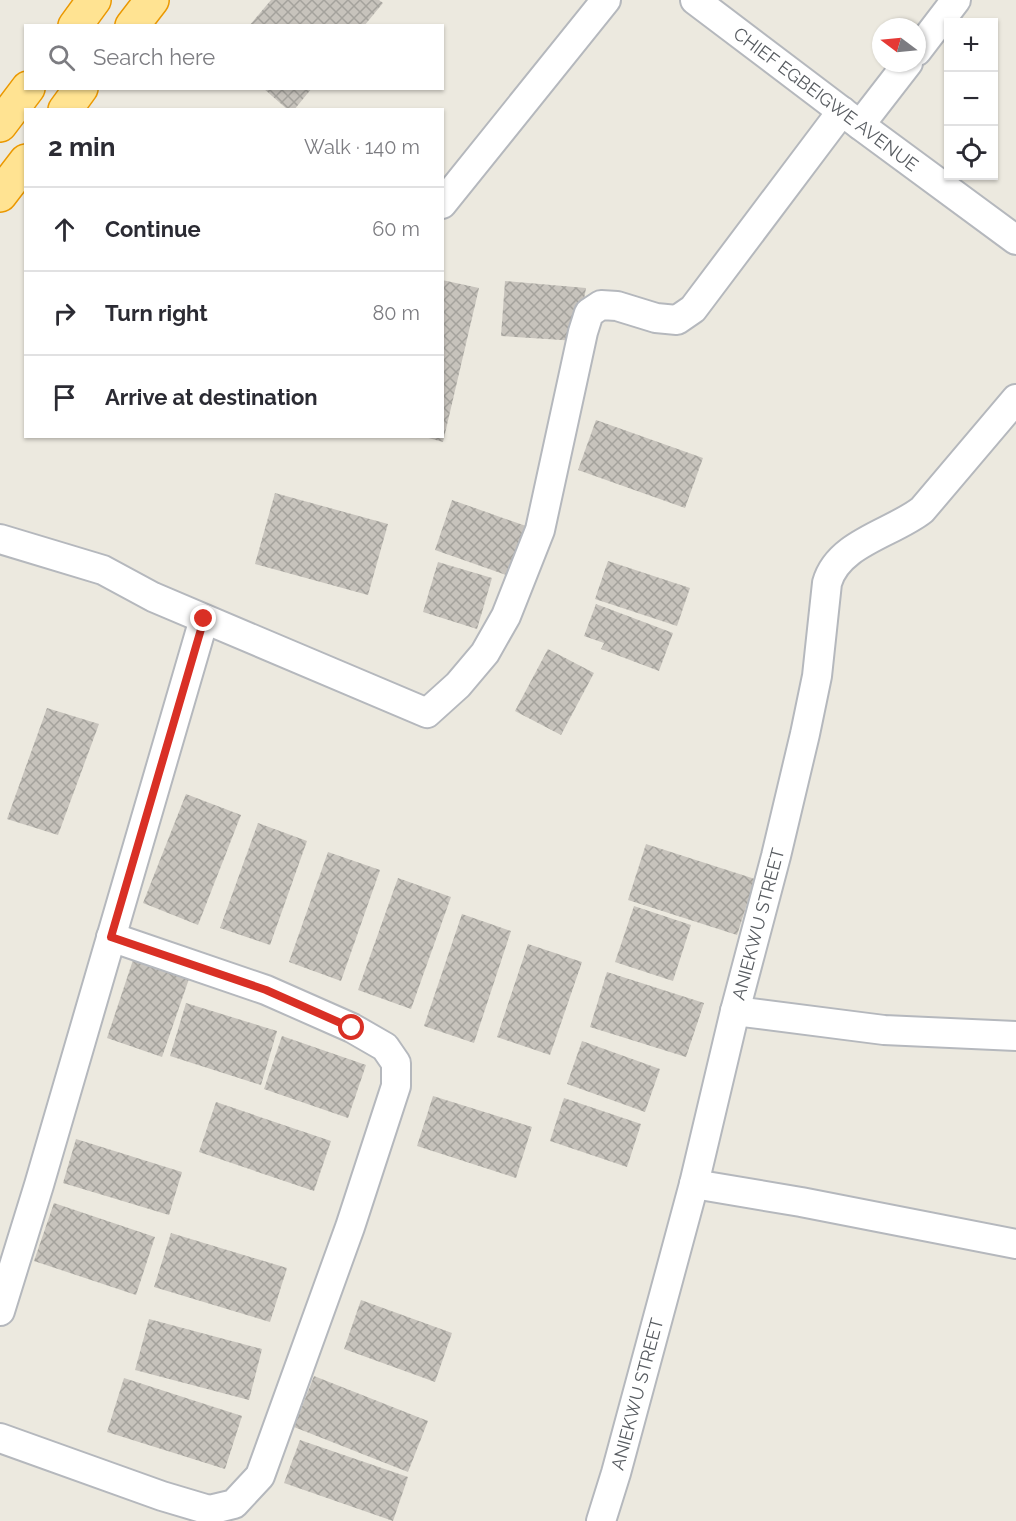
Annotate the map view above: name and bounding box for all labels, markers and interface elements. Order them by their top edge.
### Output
north arrow [872,18,926,72]
map controls [944,18,998,180]
button: + [944,18,998,72]
street label: CHIEF EGBEIGWE AVENUE [729,23,923,175]
search box [24,24,444,90]
icon: search [45,41,78,74]
text: Search here [93,44,215,70]
button: − [944,72,998,126]
button: locate [944,126,998,180]
text: 2 min [48,132,115,162]
text: Walk · 140 m [304,135,420,159]
icon: ahead [48,213,81,246]
text: Continue [105,216,201,242]
text: 60 m [372,217,420,241]
icon: right [48,297,81,330]
text: Turn right [105,300,208,326]
text: 80 m [372,301,420,325]
icon: arrive [48,381,81,414]
text: Arrive at destination [105,384,318,410]
route end [190,605,216,631]
street label: ANIEKWU STREET [728,846,788,1002]
route start [338,1014,364,1040]
street label: ANIEKWU STREET [607,1316,667,1472]

